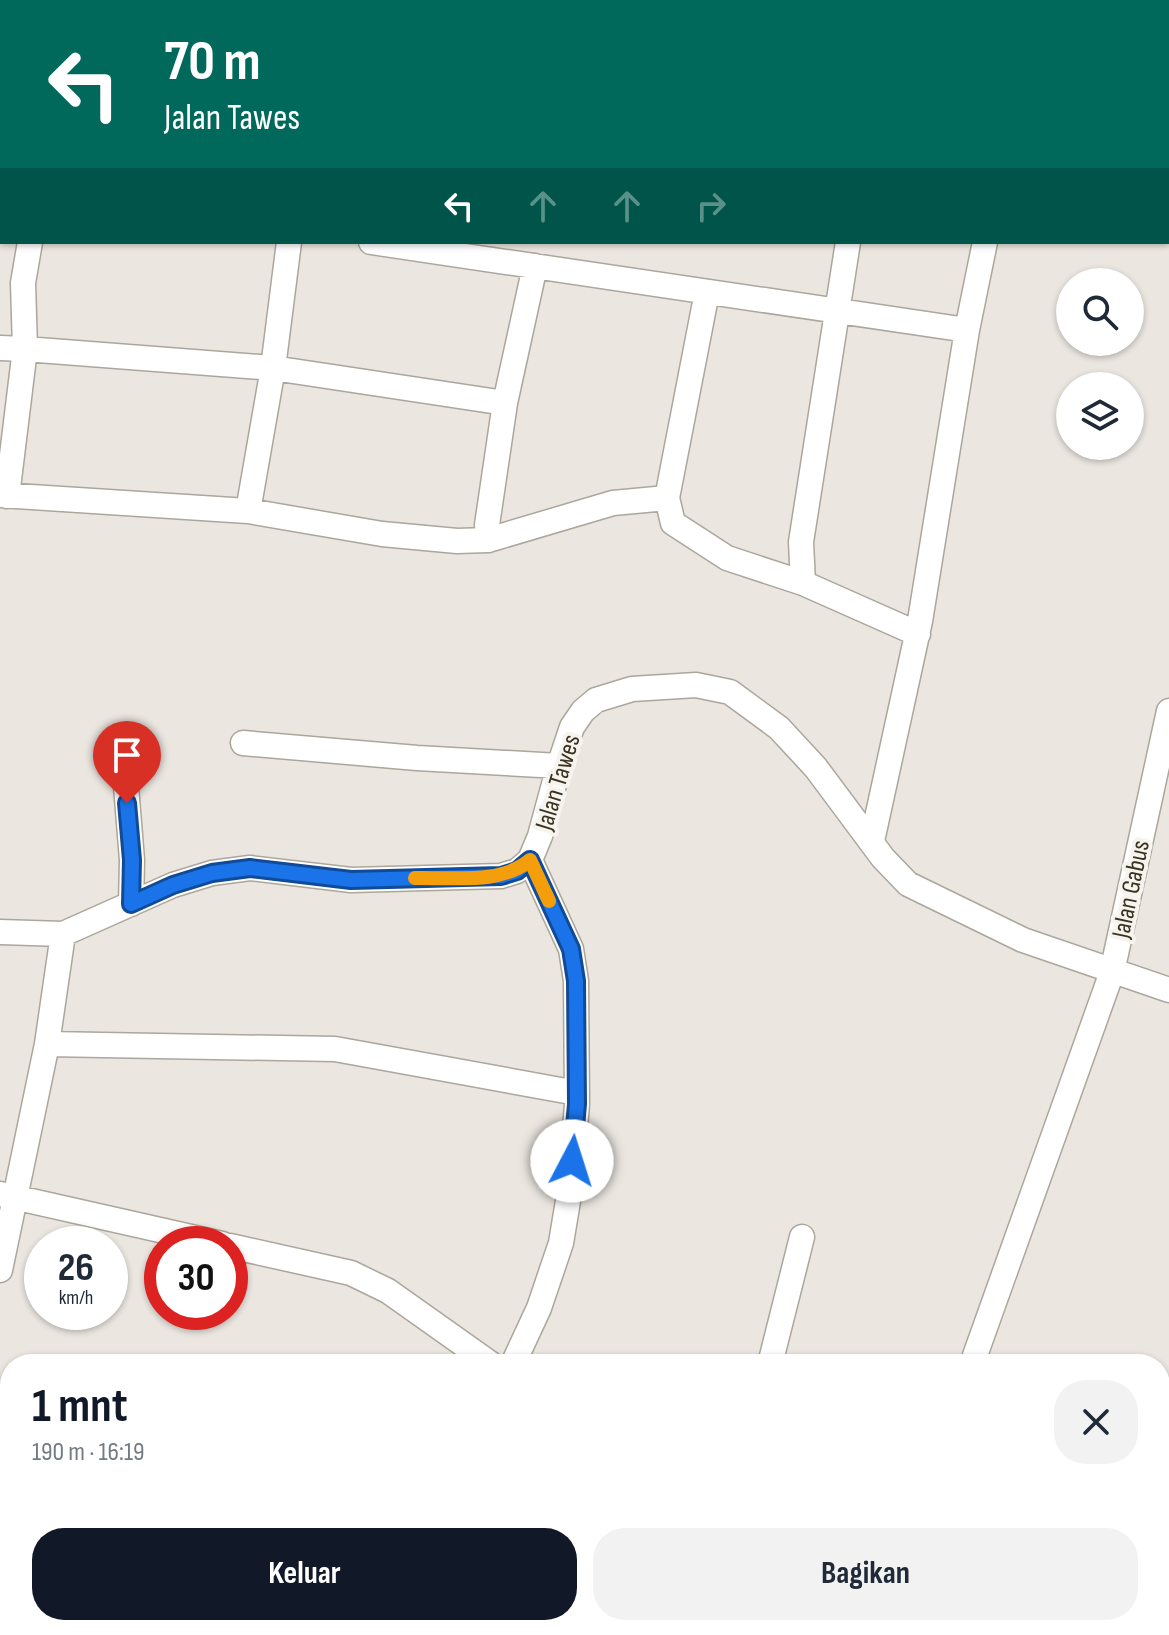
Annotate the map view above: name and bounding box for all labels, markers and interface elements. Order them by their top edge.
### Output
text: 70 m [164,29,261,96]
icon: left [32,32,136,136]
text: Jalan Tawes [164,97,300,140]
icon: left [437,184,481,228]
icon: ahead [521,184,565,228]
icon: ahead [605,184,649,228]
icon: right [689,184,733,228]
map controls [1056,268,1144,460]
button: search [1056,268,1144,356]
button: layers [1056,372,1144,460]
pin [93,721,161,803]
street label: Jalan Tawes [529,731,588,835]
icon: arrive [105,733,149,777]
street label: Jalan Gabus [1106,838,1157,942]
position arrow [530,1119,614,1203]
speed limit sign: 30 [144,1226,248,1330]
text: 26 [58,1244,94,1292]
text: km/h [59,1286,93,1310]
text: 1 mnt [32,1378,128,1435]
button: close [1054,1380,1138,1464]
text: 190 m · 16:19 [32,1437,145,1468]
button: Keluar [32,1528,577,1620]
button: Bagikan [593,1528,1138,1620]

